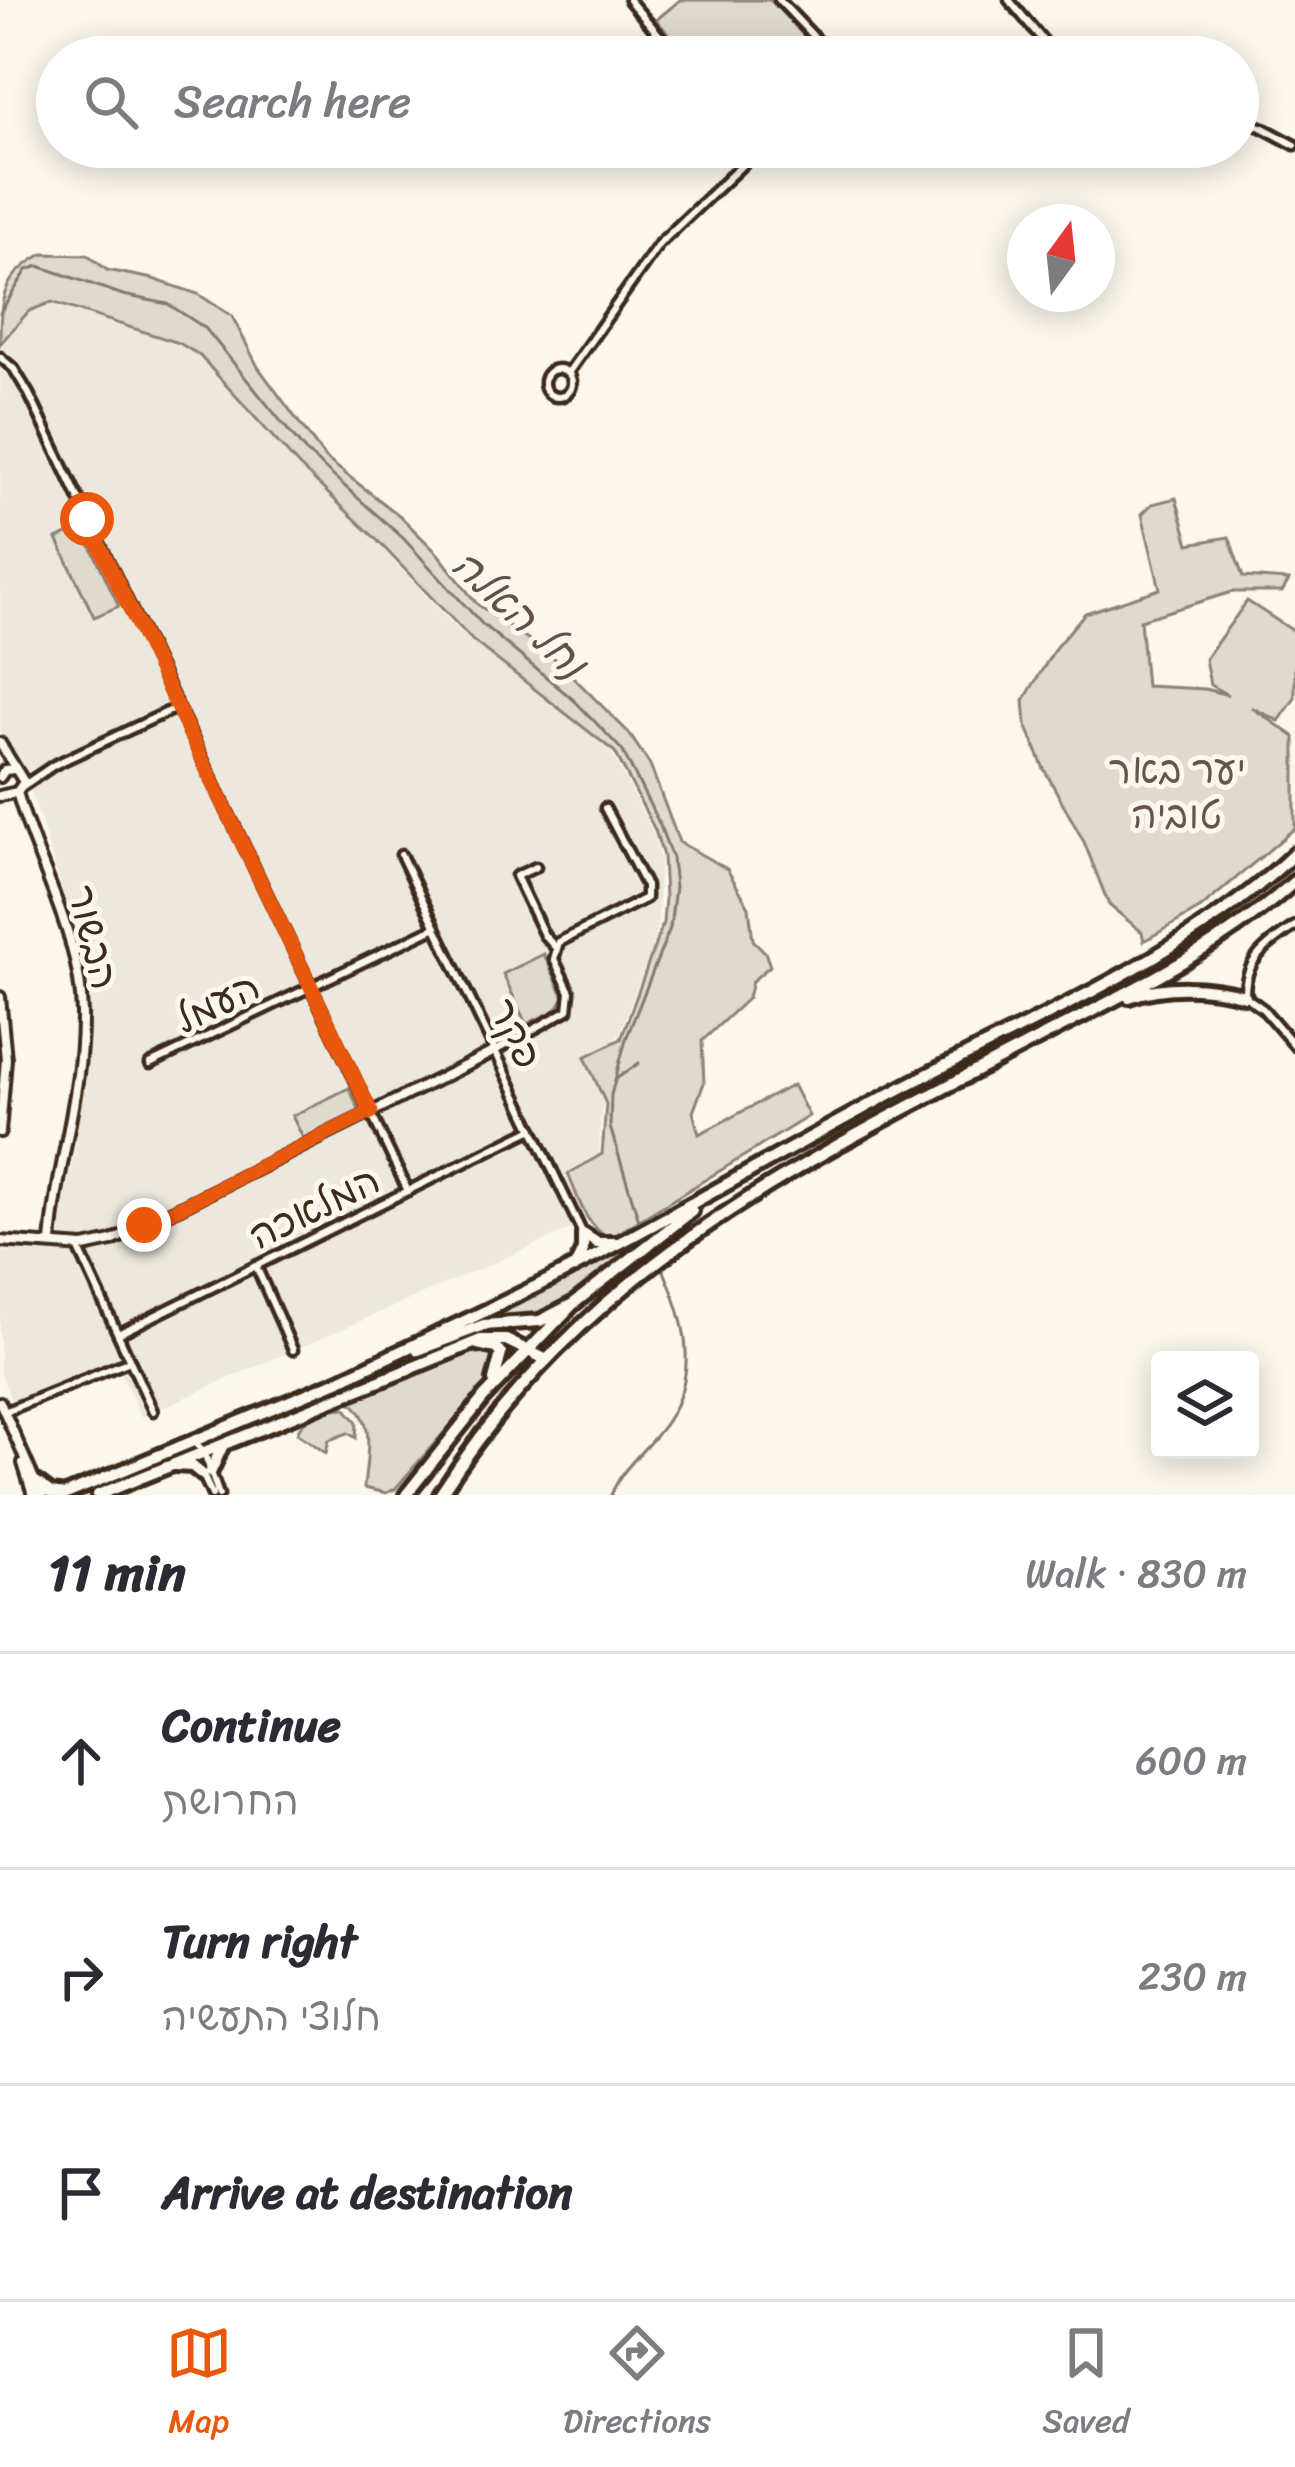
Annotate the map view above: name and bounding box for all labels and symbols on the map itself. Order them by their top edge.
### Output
north arrow [1007,204,1115,312]
route start [60,492,114,546]
water label: נחל האלה [433,530,607,699]
park label: יער באר טוביה [1108,735,1246,849]
street label: הבשור [47,877,140,997]
street label: העמל [162,952,272,1053]
street label: פקר [469,986,562,1081]
street label: המלאכה [236,1146,392,1269]
route end [117,1198,171,1252]

